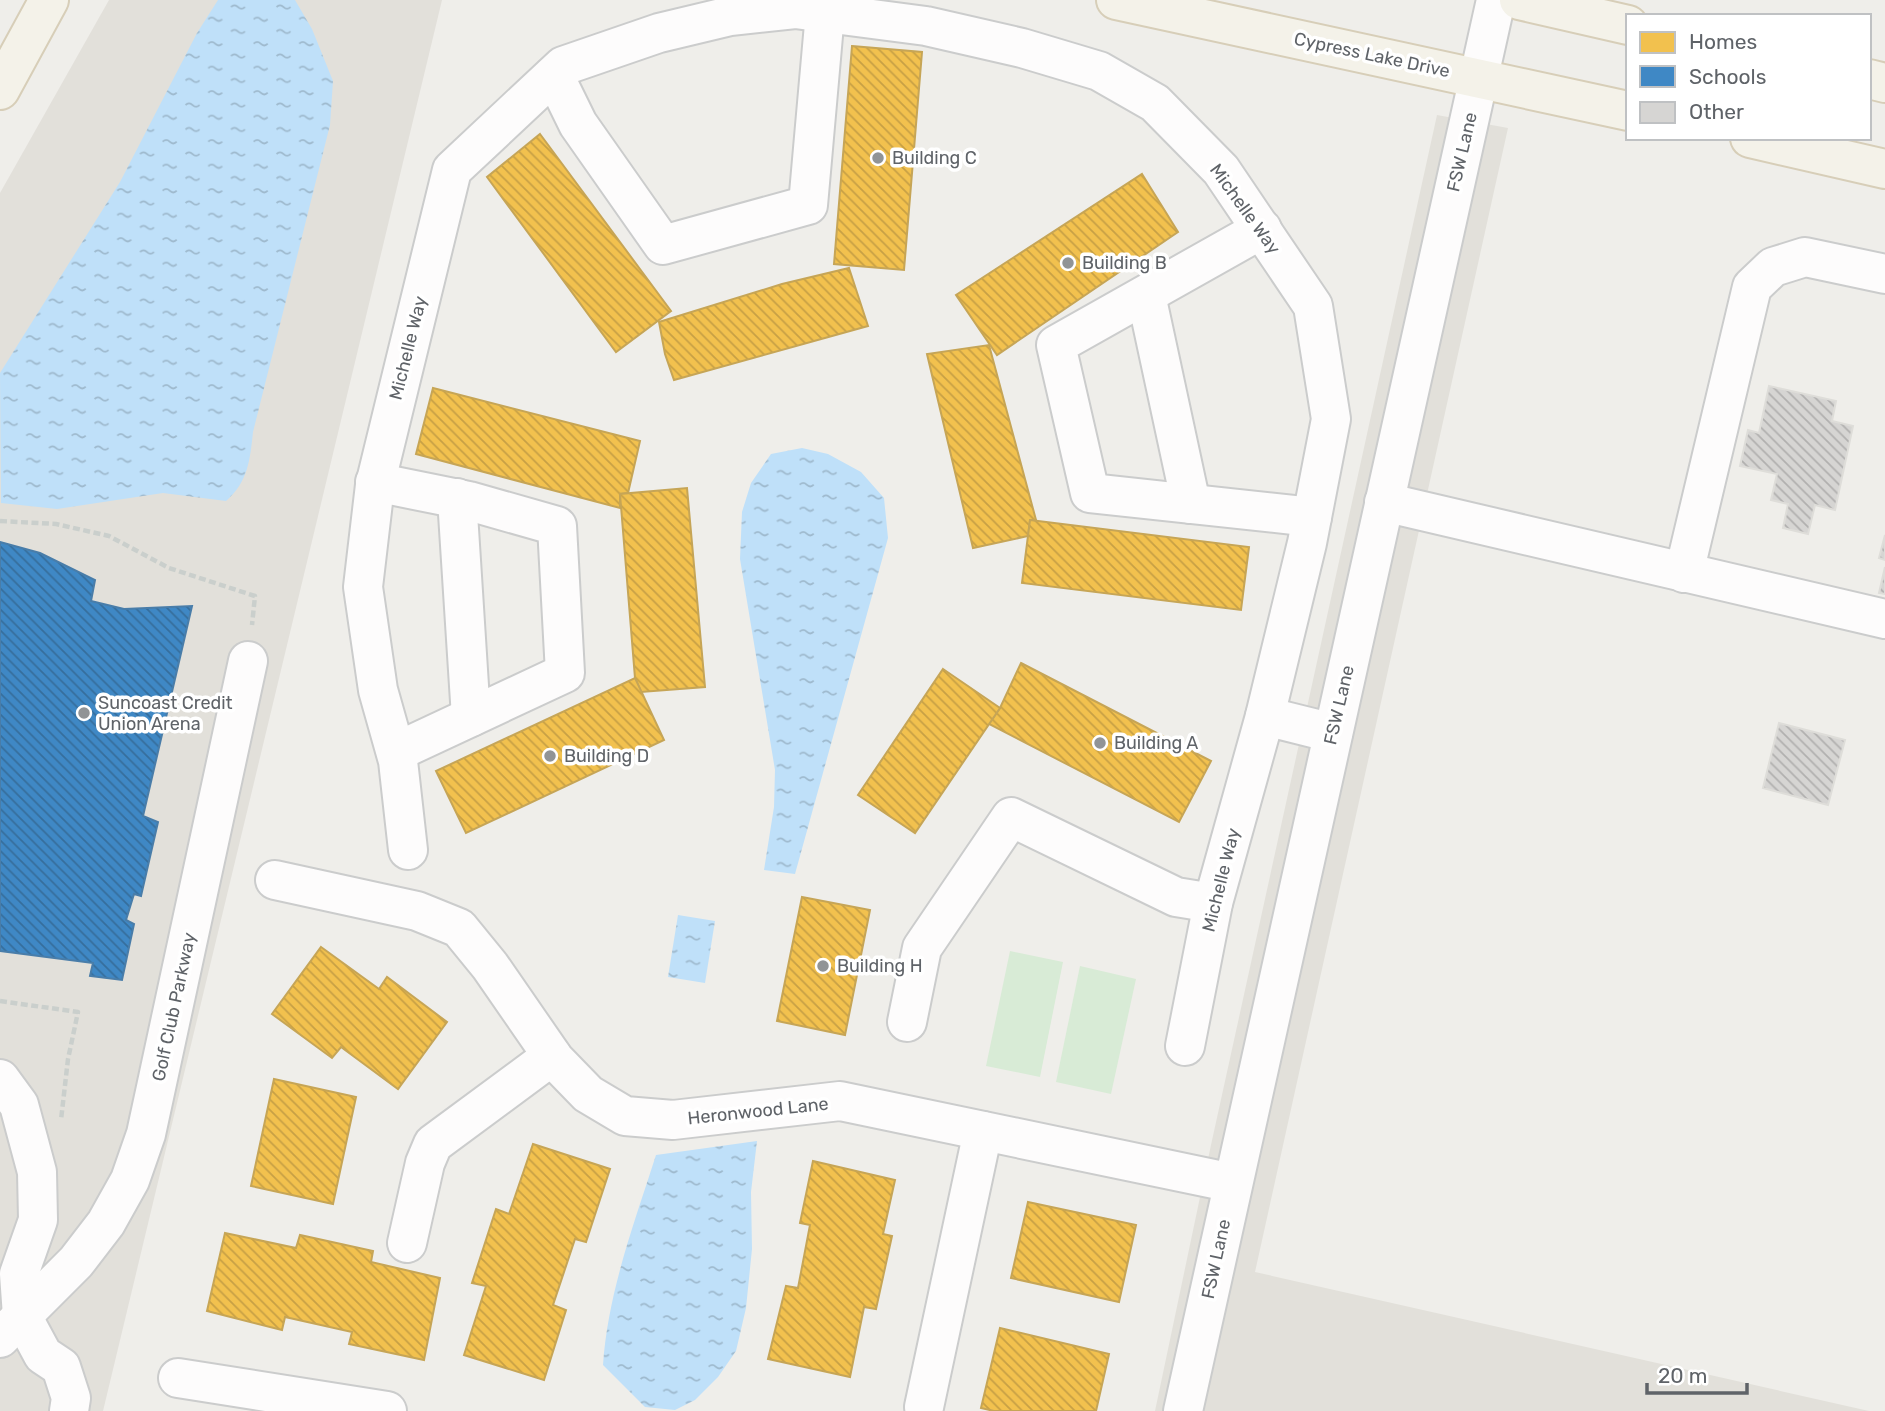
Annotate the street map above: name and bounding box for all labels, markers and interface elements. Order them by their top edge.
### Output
legend [1626,14,1871,140]
street label: Cypress Lake Drive [1292,28,1452,82]
text: Homes [1689,29,1757,54]
text: Schools [1689,64,1766,89]
text: Other [1689,99,1744,124]
street label: FSW Lane [1442,110,1482,194]
place label: Building C [892,147,977,169]
marker: Building C [870,150,886,166]
street label: Michelle Way [1205,160,1285,258]
place label: Building B [1082,252,1167,274]
marker: Building B [1060,255,1076,271]
street label: Michelle Way [384,294,432,402]
street label: FSW Lane [1319,663,1359,747]
place label: Suncoast Credit Union Arena [98,692,233,735]
marker: Suncoast Credit Union Arena [76,705,92,721]
place label: Building A [1114,732,1198,754]
marker: Building A [1092,735,1108,751]
place label: Building D [564,745,649,767]
marker: Building D [542,748,558,764]
street label: Michelle Way [1197,826,1245,934]
street label: Golf Club Parkway [147,931,201,1083]
place label: Building H [837,955,923,977]
marker: Building H [815,958,831,974]
street label: Heronwood Lane [686,1093,830,1129]
street label: FSW Lane [1197,1217,1235,1301]
scale bar [1647,1352,1747,1396]
text: 20 m [1658,1363,1707,1388]

